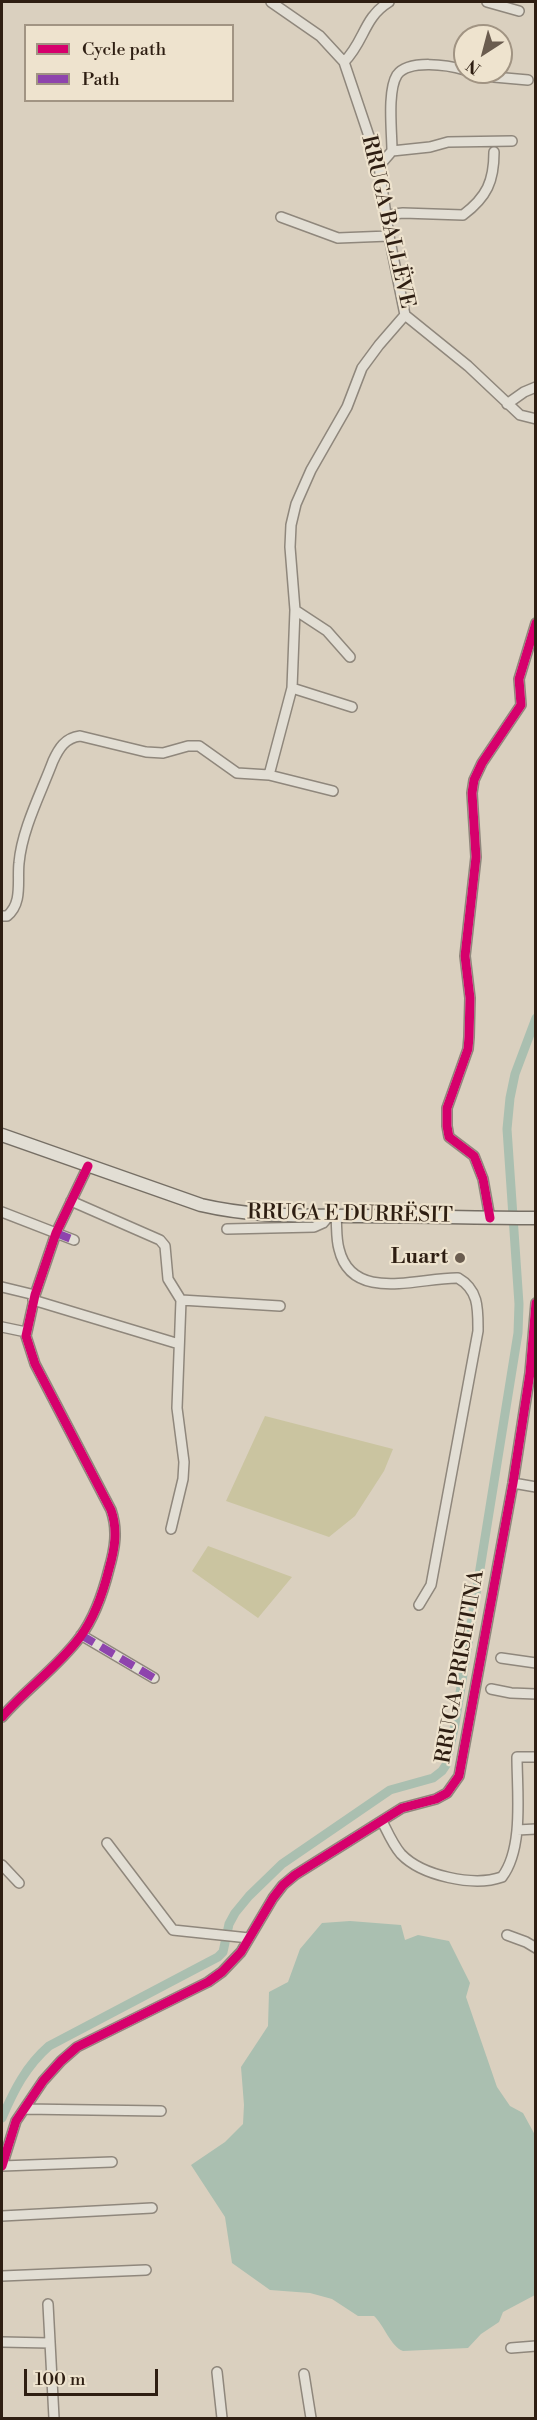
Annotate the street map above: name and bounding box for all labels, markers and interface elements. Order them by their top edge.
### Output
legend [24,24,234,102]
north arrow [453,24,513,84]
text: Cycle path [82,38,166,61]
text: N [463,55,485,79]
text: Path [82,68,120,91]
street label: RRUGA BALLËVE [355,133,419,311]
street label: RRUGA E DURRËSIT [247,1201,453,1229]
place label: Luart [391,1245,448,1271]
marker: Luart [453,1251,467,1265]
street label: RRUGA PRISHTINA [432,1568,490,1766]
scale bar [27,2357,160,2395]
text: 100 m [35,2368,86,2391]

